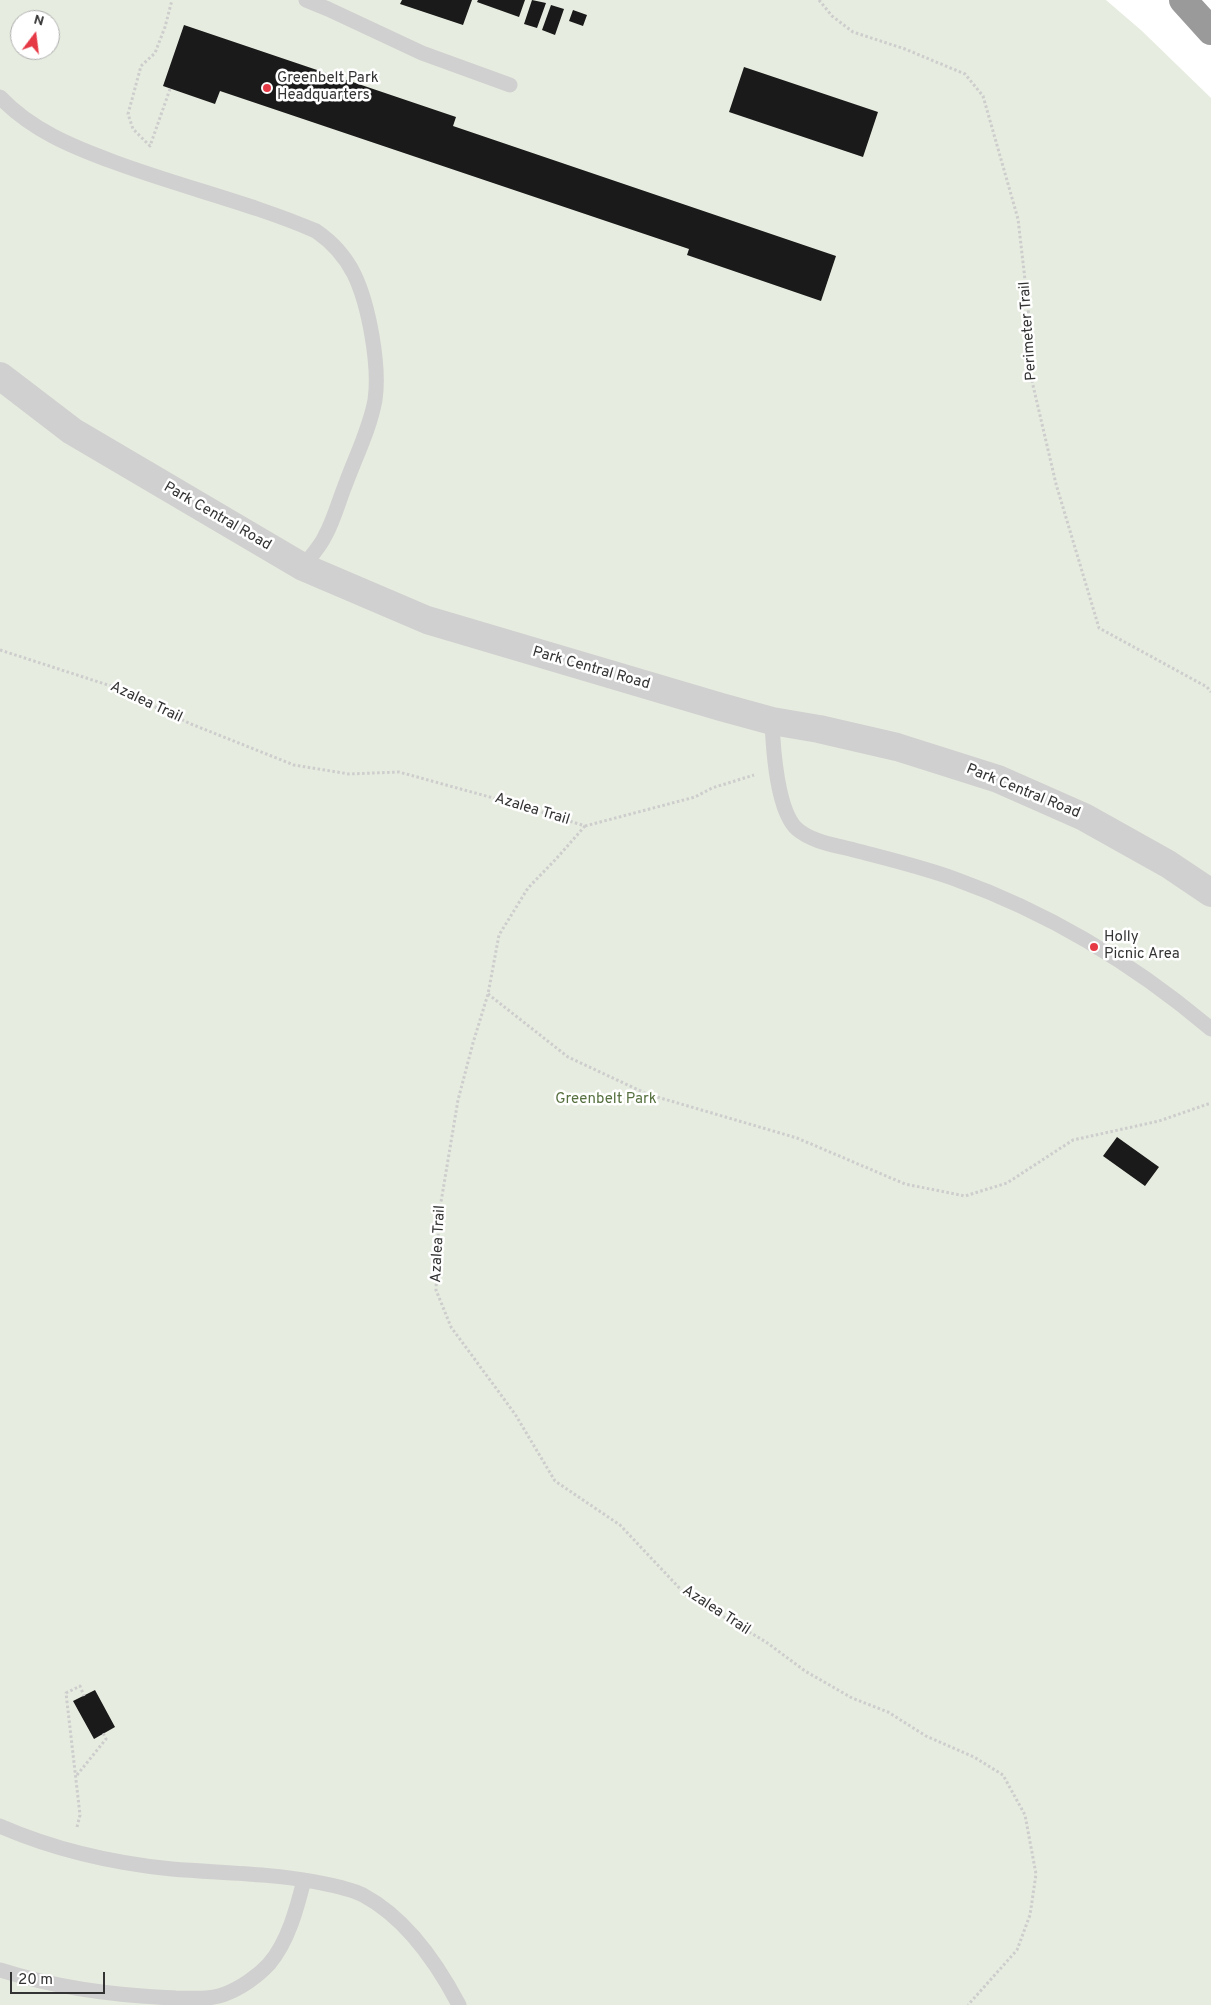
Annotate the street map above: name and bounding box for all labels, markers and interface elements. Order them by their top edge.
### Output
north arrow [10,10,60,60]
text: N [32,11,46,31]
place label: Greenbelt Park Headquarters [277,70,379,105]
marker: Greenbelt Park Headquarters [261,82,273,94]
street label: Perimeter Trail [1017,281,1041,381]
street label: Park Central Road [160,479,274,555]
street label: Park Central Road [530,644,652,694]
street label: Azalea Trail [107,678,185,728]
street label: Park Central Road [963,761,1083,823]
street label: Azalea Trail [492,790,572,830]
place label: Holly Picnic Area [1104,929,1180,964]
marker: Holly Picnic Area [1088,941,1100,953]
park label: Greenbelt Park [555,1091,657,1109]
street label: Azalea Trail [428,1205,450,1283]
street label: Azalea Trail [679,1582,753,1640]
scale bar [12,1962,108,1994]
text: 20 m [18,1971,53,1990]

